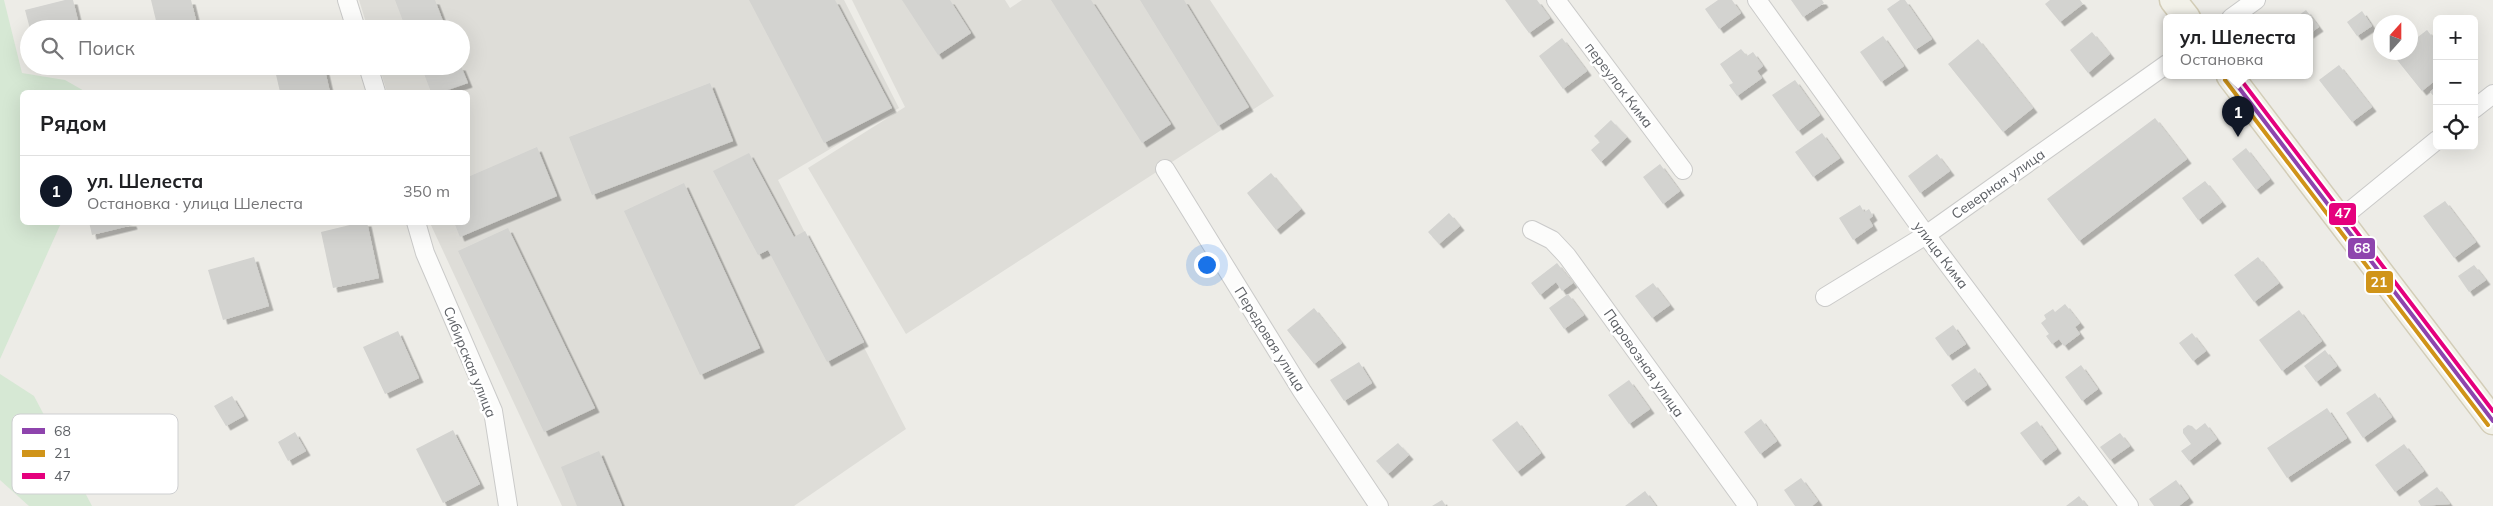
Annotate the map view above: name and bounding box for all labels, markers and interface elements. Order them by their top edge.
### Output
popup [2163,14,2313,79]
north arrow [2373,15,2418,60]
map controls [2433,15,2478,150]
button: + [2433,15,2478,60]
search box [20,20,470,75]
text: ул. Шелеста [2180,25,2296,49]
icon: search [38,34,66,62]
text: Поиск [78,36,135,60]
street label: переулок Кима [1581,39,1657,131]
text: Остановка [2180,49,2263,69]
button: − [2433,60,2478,105]
pin: 1 [2222,96,2254,137]
button: locate [2433,105,2478,150]
text: Рядом [40,110,107,136]
street label: Северная улица [1948,145,2048,223]
text: ул. Шелеста [87,169,203,193]
text: 1 [51,181,61,201]
text: 350 m [403,181,450,201]
text: Остановка · улица Шелеста [87,193,303,213]
line badge: 47 [2328,202,2357,226]
text: 47 [2335,204,2351,222]
street label: улица Кима [1910,218,1972,292]
line badge: 68 [2347,237,2376,260]
text: 68 [2354,239,2370,257]
your location [1194,252,1220,278]
line badge: 21 [2365,270,2394,294]
text: 21 [2371,273,2387,291]
street label: Передовая улица [1231,283,1309,395]
street label: Сибирская улица [440,304,500,420]
street label: Паровозная улица [1600,305,1688,421]
legend [12,414,178,494]
text: 68 [54,422,71,440]
text: 21 [54,444,71,462]
text: 47 [54,467,71,485]

